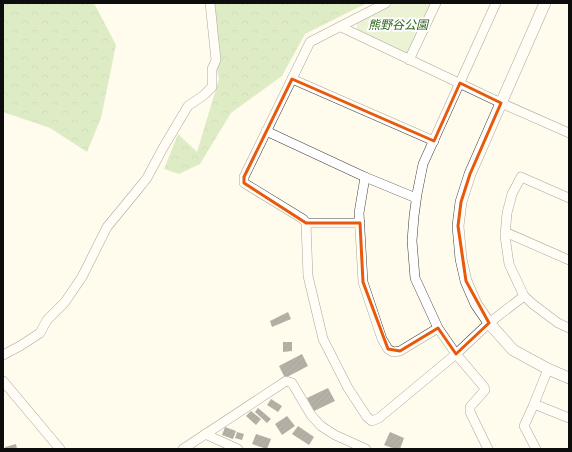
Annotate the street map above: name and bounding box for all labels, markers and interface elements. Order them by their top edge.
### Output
park label: 熊野谷公園 [368,16,430,33]

